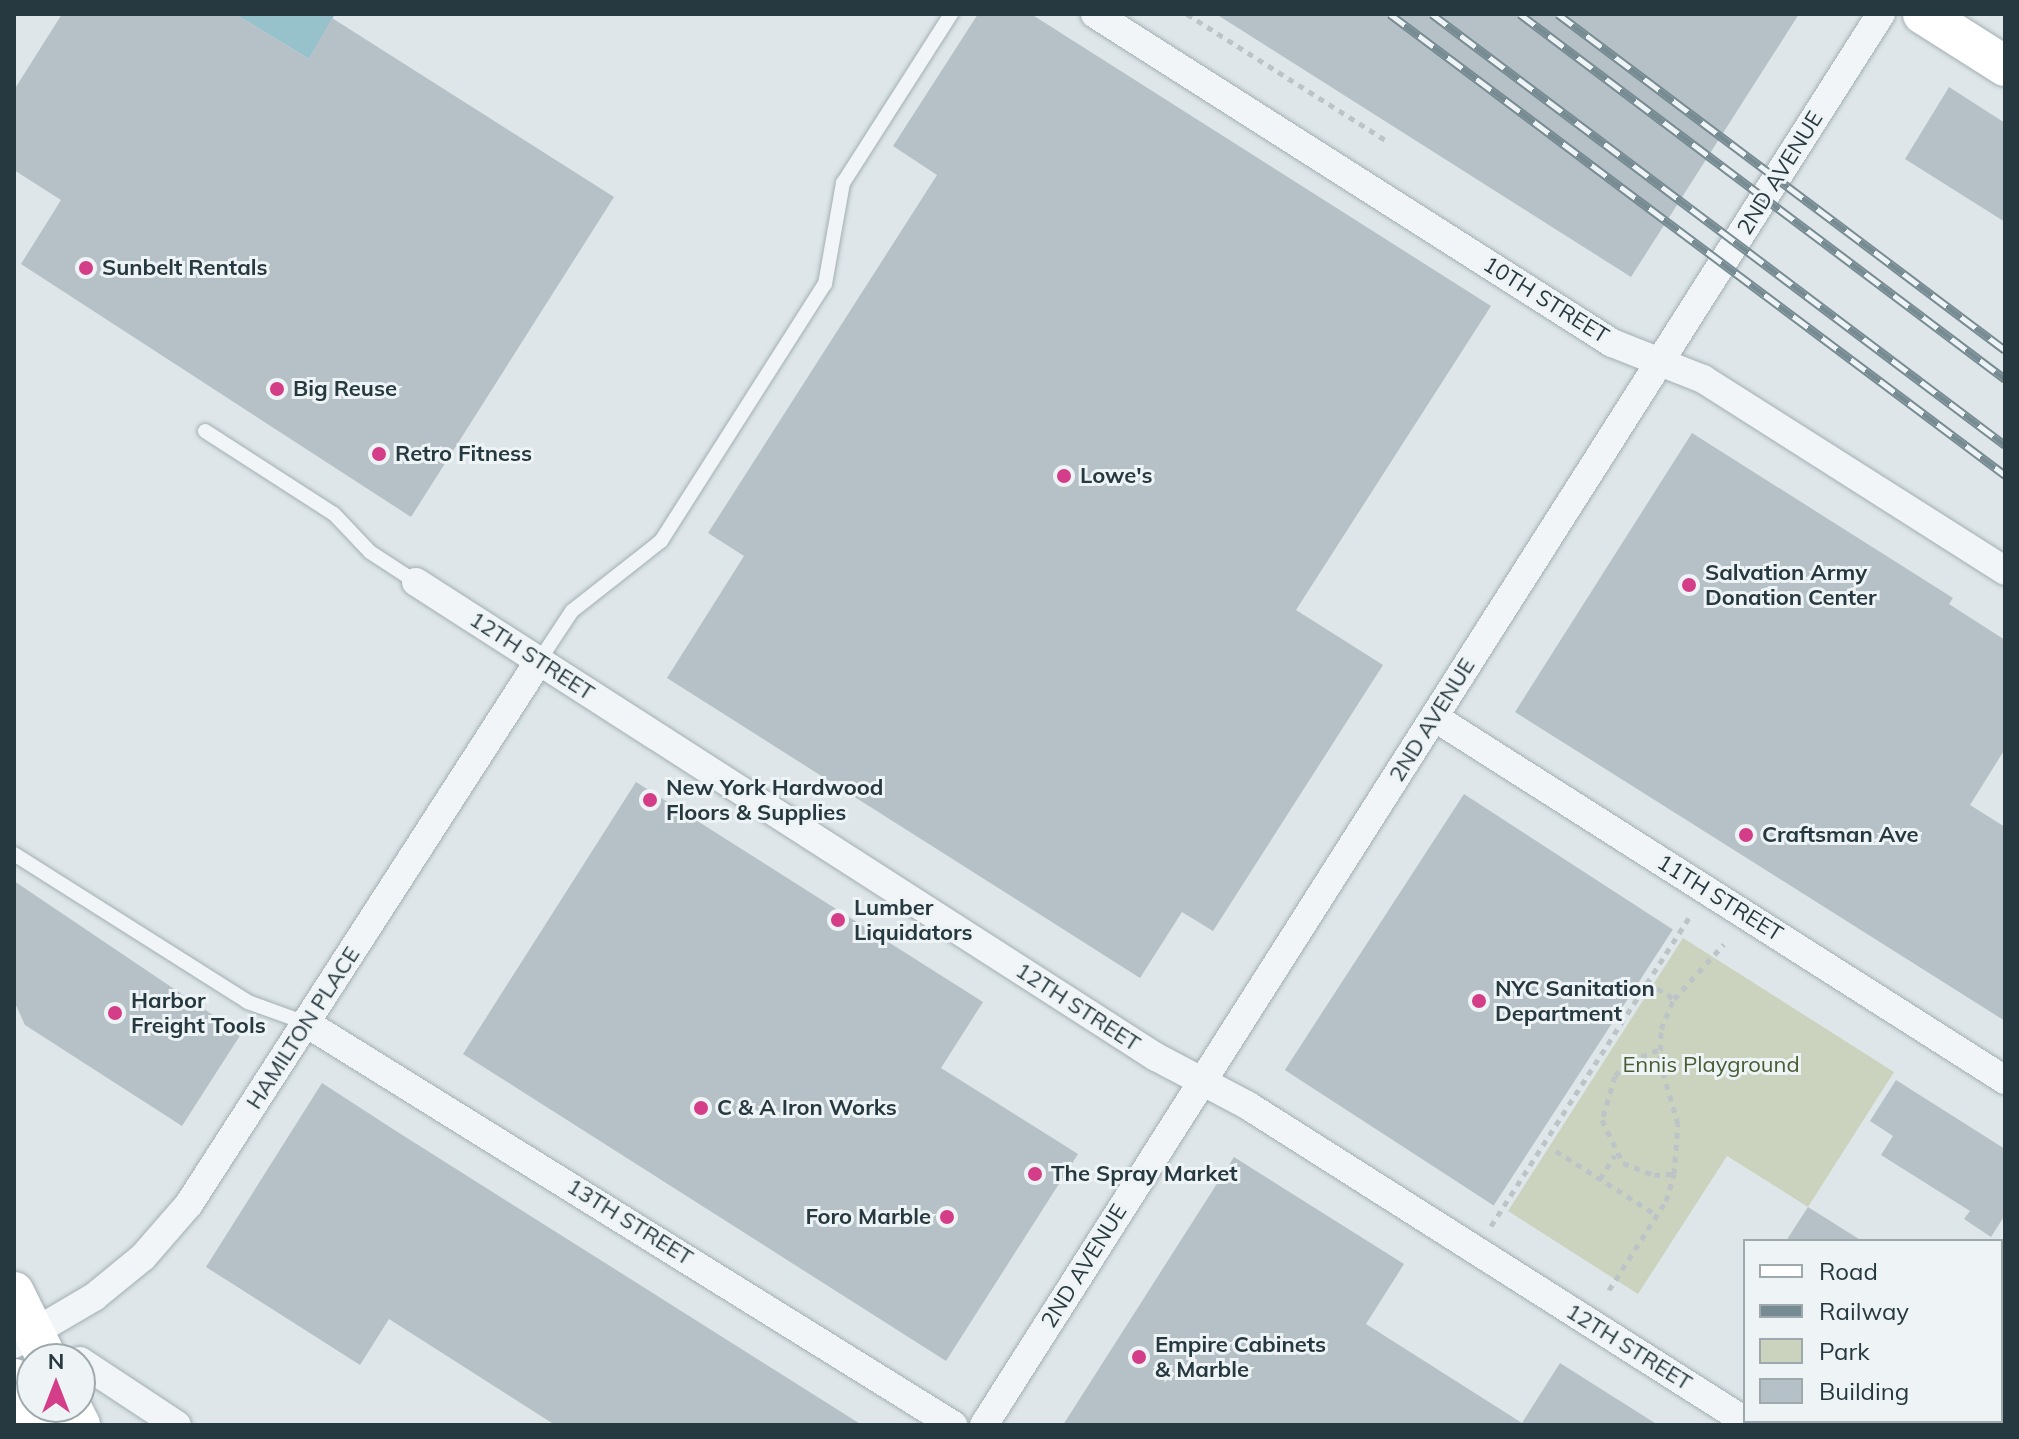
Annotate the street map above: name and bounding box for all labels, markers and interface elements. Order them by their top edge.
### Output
street label: 2ND AVENUE [1732,106,1828,240]
street label: 10TH STREET [1478,251,1614,349]
place label: Sunbelt Rentals [102,255,268,281]
marker: Sunbelt Rentals [77,259,95,277]
place label: Big Reuse [293,376,397,402]
marker: Big Reuse [268,380,286,398]
place label: Retro Fitness [395,441,532,467]
marker: Retro Fitness [370,445,388,463]
place label: Lowe's [1080,463,1153,489]
marker: Lowe's [1055,467,1073,485]
place label: Salvation Army Donation Center [1705,559,1877,610]
marker: Salvation Army Donation Center [1680,576,1698,594]
street label: 12TH STREET [465,606,599,706]
street label: 2ND AVENUE [1384,653,1480,787]
place label: New York Hardwood Floors & Supplies [666,774,883,826]
marker: New York Hardwood Floors & Supplies [641,791,659,809]
place label: Craftsman Ave [1762,822,1918,848]
marker: Craftsman Ave [1737,826,1755,844]
street label: 11TH STREET [1652,849,1788,947]
place label: Lumber Liquidators [854,894,973,946]
marker: Lumber Liquidators [829,911,847,929]
street label: HAMILTON PLACE [241,942,365,1114]
street label: 12TH STREET [1011,957,1145,1057]
place label: NYC Sanitation Department [1495,975,1655,1026]
place label: Harbor Freight Tools [131,987,266,1038]
marker: NYC Sanitation Department [1470,992,1488,1010]
marker: Harbor Freight Tools [106,1004,124,1022]
park label: Ennis Playground [1622,1052,1800,1078]
place label: C & A Iron Works [717,1095,897,1121]
marker: C & A Iron Works [692,1099,710,1117]
place label: The Spray Market [1051,1161,1238,1187]
marker: The Spray Market [1026,1165,1044,1183]
street label: 13TH STREET [562,1173,698,1271]
street label: 2ND AVENUE [1036,1199,1132,1333]
place label: Foro Marble [805,1204,931,1230]
marker: Foro Marble [938,1208,956,1226]
legend [1743,1239,2003,1423]
text: Road [1819,1256,1878,1286]
text: Railway [1819,1296,1909,1326]
street label: 12TH STREET [1561,1298,1697,1396]
place label: Empire Cabinets & Marble [1155,1331,1326,1382]
text: Park [1819,1336,1870,1366]
north arrow [16,1343,96,1423]
text: N [48,1347,64,1375]
marker: Empire Cabinets & Marble [1130,1348,1148,1366]
text: Building [1819,1376,1909,1406]

